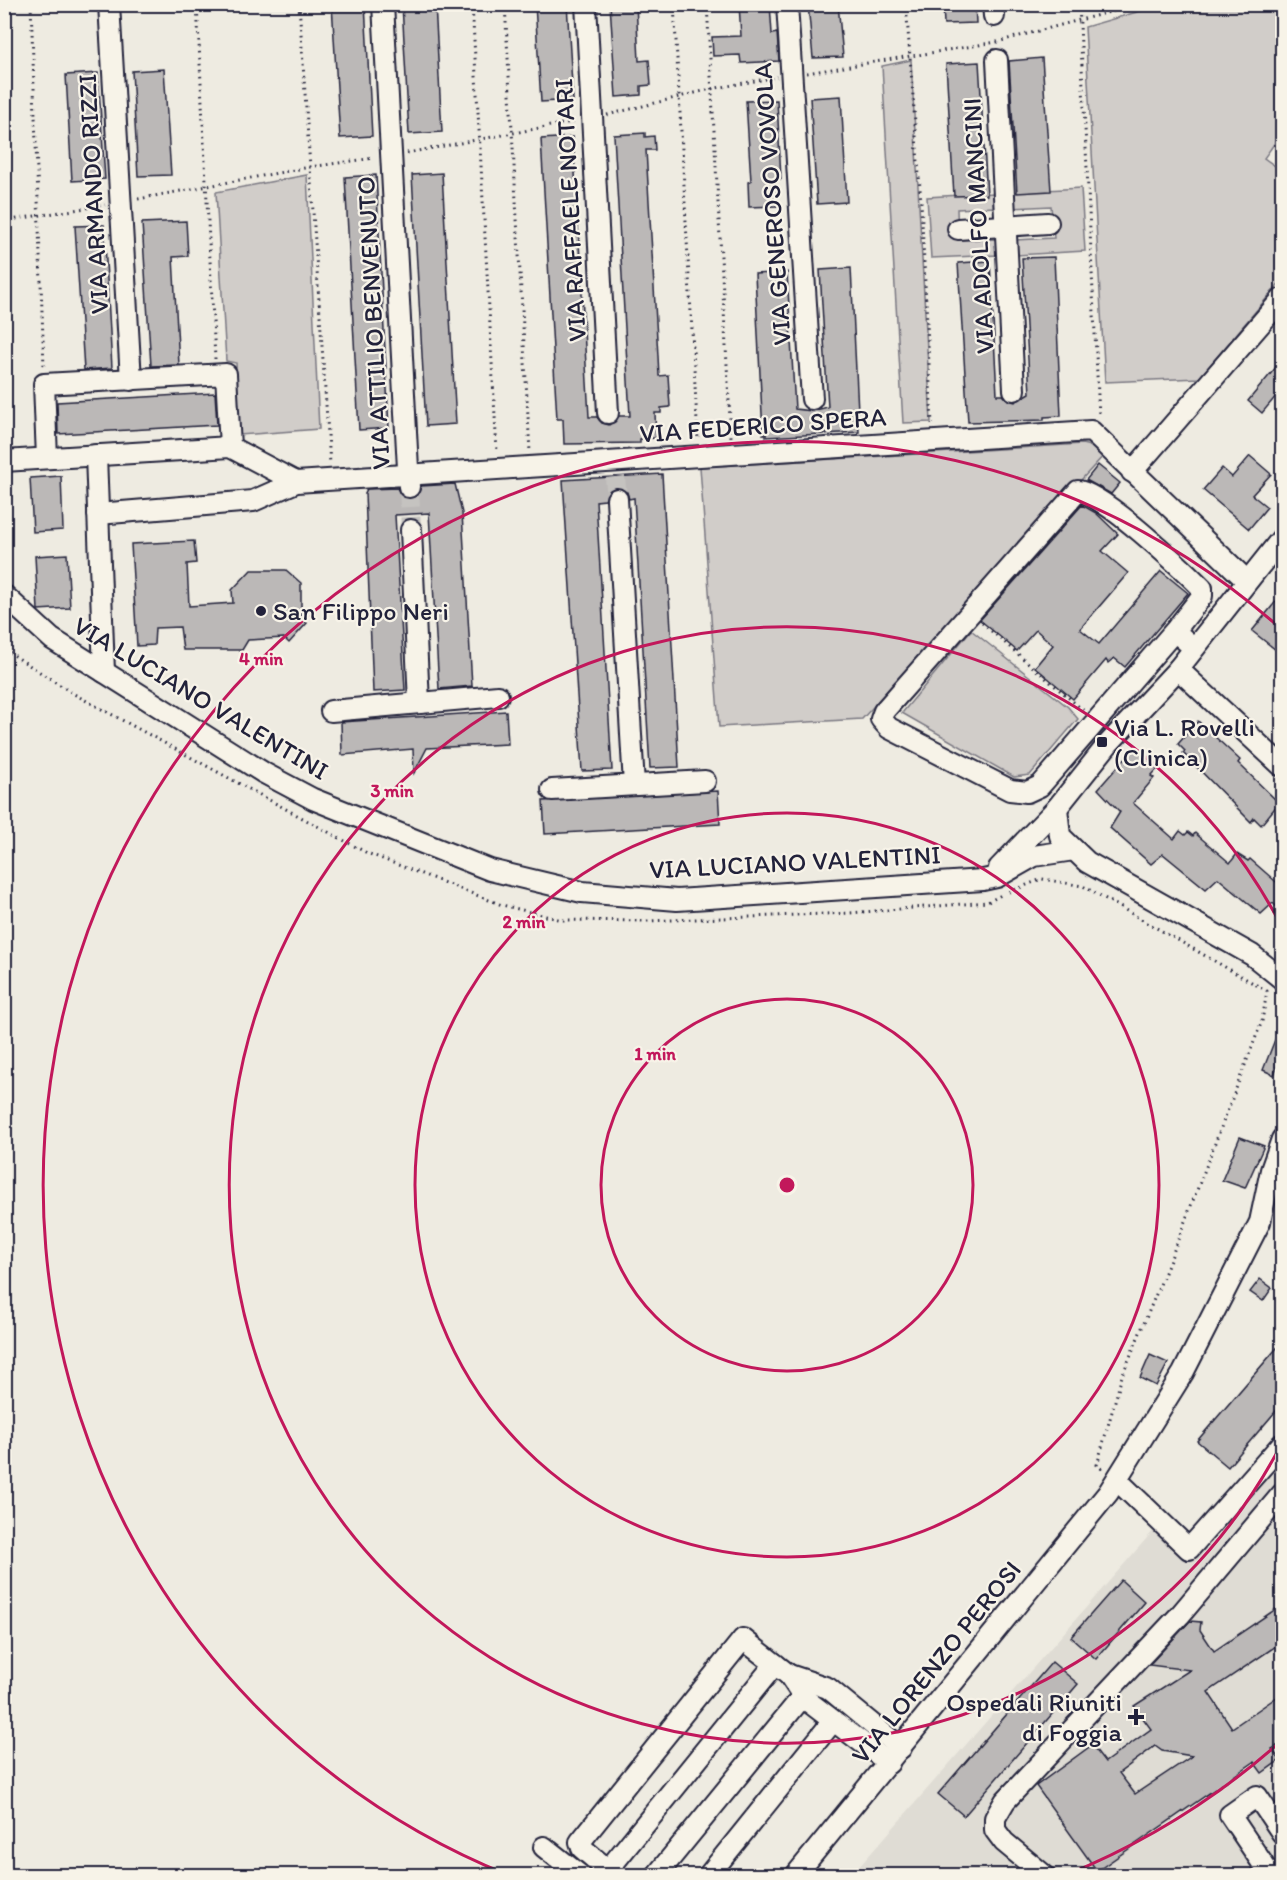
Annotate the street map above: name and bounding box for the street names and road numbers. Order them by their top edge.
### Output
street label: VIA GENEROSO VOVOLA [746,61,798,346]
street label: VIA ARMANDO RIZZI [71,73,115,315]
street label: VIA RAFFAELE NOTARI [547,77,593,343]
street label: VIA ADOLFO MANCINI [955,97,1001,355]
street label: VIA ATTILIO BENVENUTO [349,175,397,471]
street label: VIA FEDERICO SPERA [639,400,888,450]
street label: VIA LUCIANO VALENTINI [68,609,334,787]
street label: VIA LUCIANO VALENTINI [648,838,942,886]
street label: VIA LORENZO PEROSI [844,1554,1028,1770]

